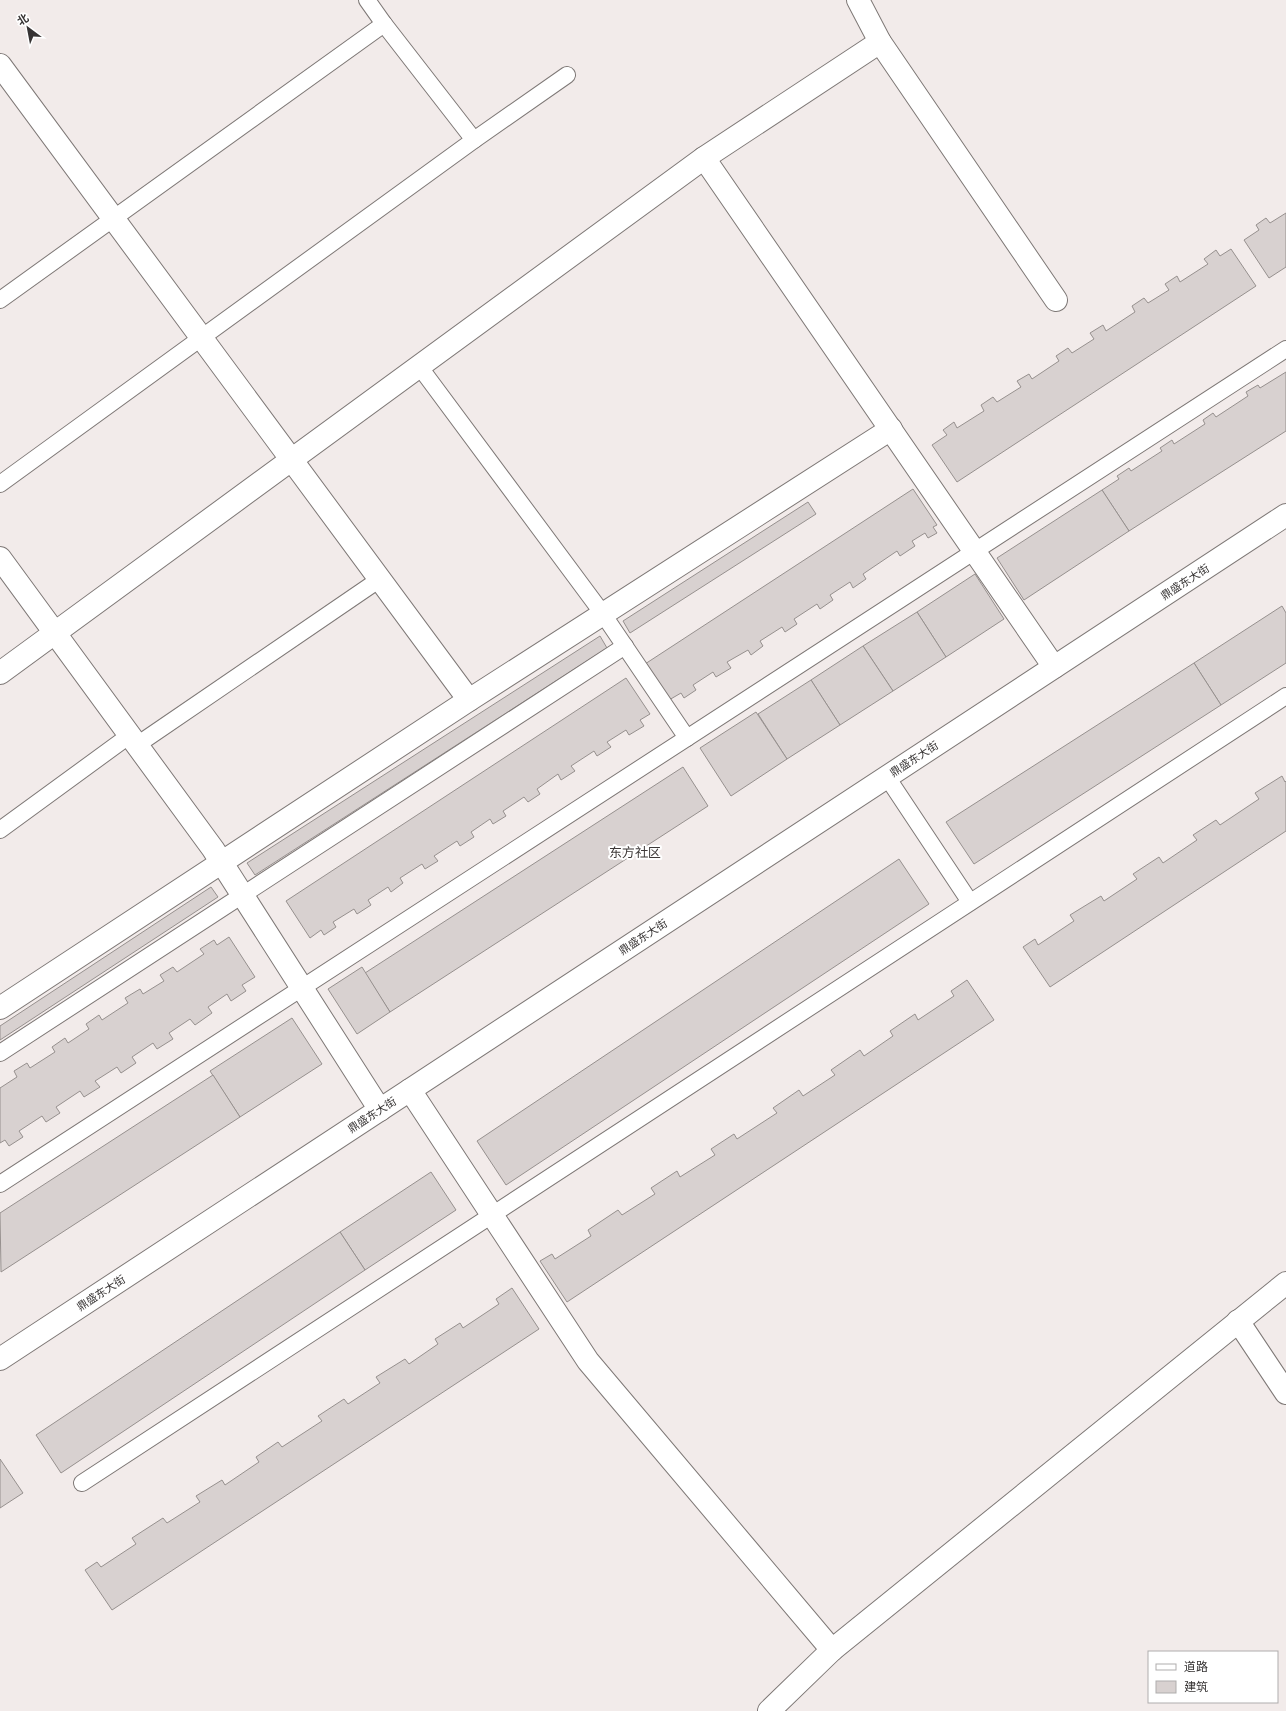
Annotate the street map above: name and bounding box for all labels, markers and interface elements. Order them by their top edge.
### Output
north arrow [8,8,48,48]
text: 北 [14,11,31,28]
street label: 鼎盛东大街 [1158,561,1212,603]
street label: 鼎盛东大街 [887,738,941,780]
district label: 东方社区 [609,844,661,860]
street label: 鼎盛东大街 [616,916,670,958]
street label: 鼎盛东大街 [345,1094,399,1136]
street label: 鼎盛东大街 [74,1272,128,1314]
legend [1148,1651,1278,1703]
text: 道路 [1184,1659,1208,1674]
text: 建筑 [1184,1679,1208,1694]

